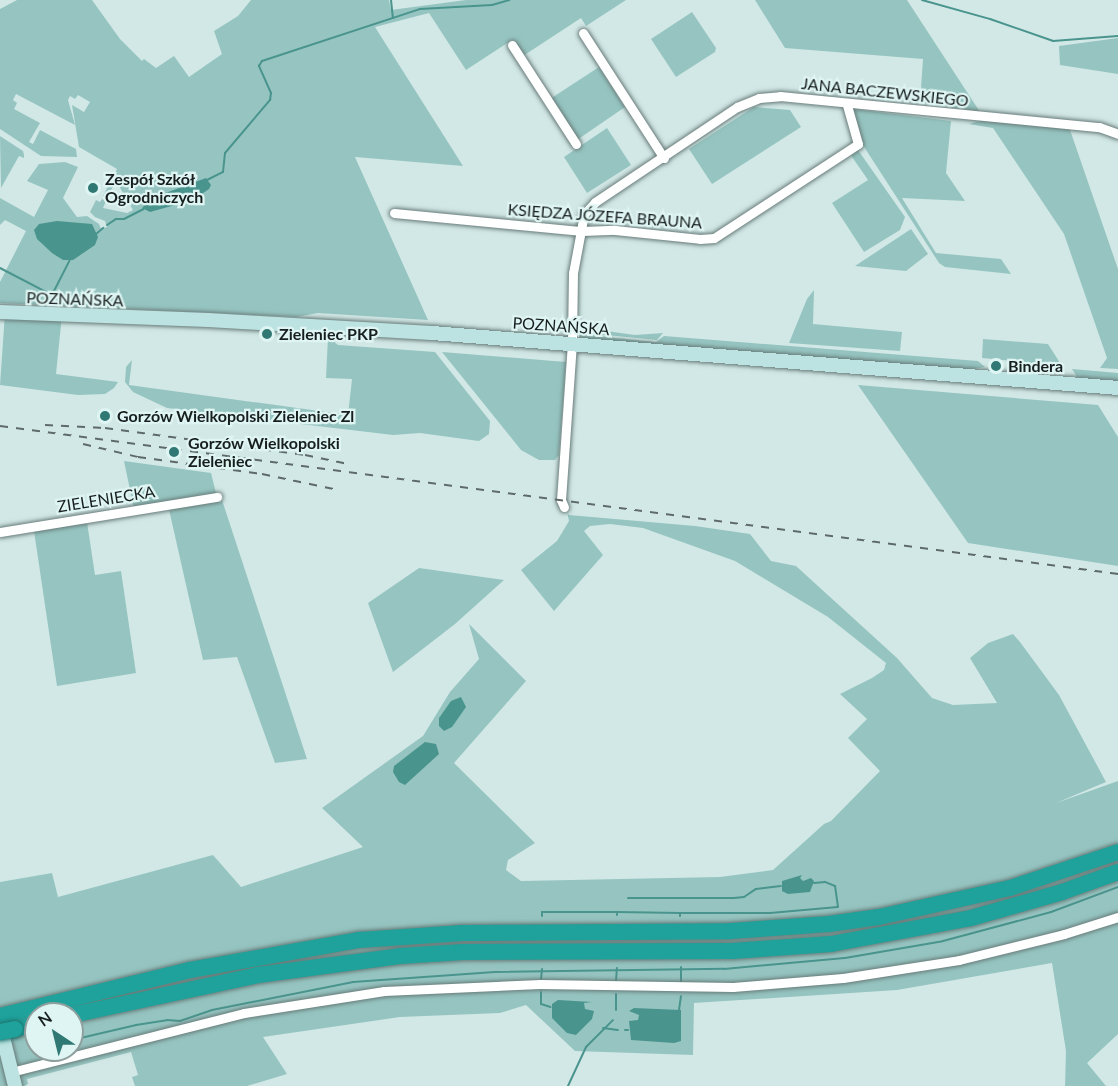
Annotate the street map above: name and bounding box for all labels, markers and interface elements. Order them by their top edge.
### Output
street label: JANA BACZEWSKIEGO [800,74,970,110]
place label: Zespół Szkół Ogrodniczych [105,169,203,207]
marker: Zespół Szkół Ogrodniczych [86,181,100,195]
street label: KSIĘDZA JÓZEFA BRAUNA [506,200,704,232]
street label: POZNAŃSKA [26,288,124,310]
street label: POZNAŃSKA [512,313,610,339]
place label: Zieleniec PKP [279,324,378,344]
marker: Zieleniec PKP [260,327,274,341]
place label: Bindera [1008,356,1063,376]
marker: Bindera [989,359,1003,373]
place label: Gorzów Wielkopolski Zieleniec Zl [117,406,355,426]
marker: Gorzów Wielkopolski Zieleniec Zl [98,409,112,423]
place label: Gorzów Wielkopolski Zieleniec [188,433,340,471]
marker: Gorzów Wielkopolski Zieleniec [165,443,183,461]
street label: ZIELENIECKA [56,482,156,516]
north arrow [24,1002,84,1062]
text: N [34,1007,55,1030]

